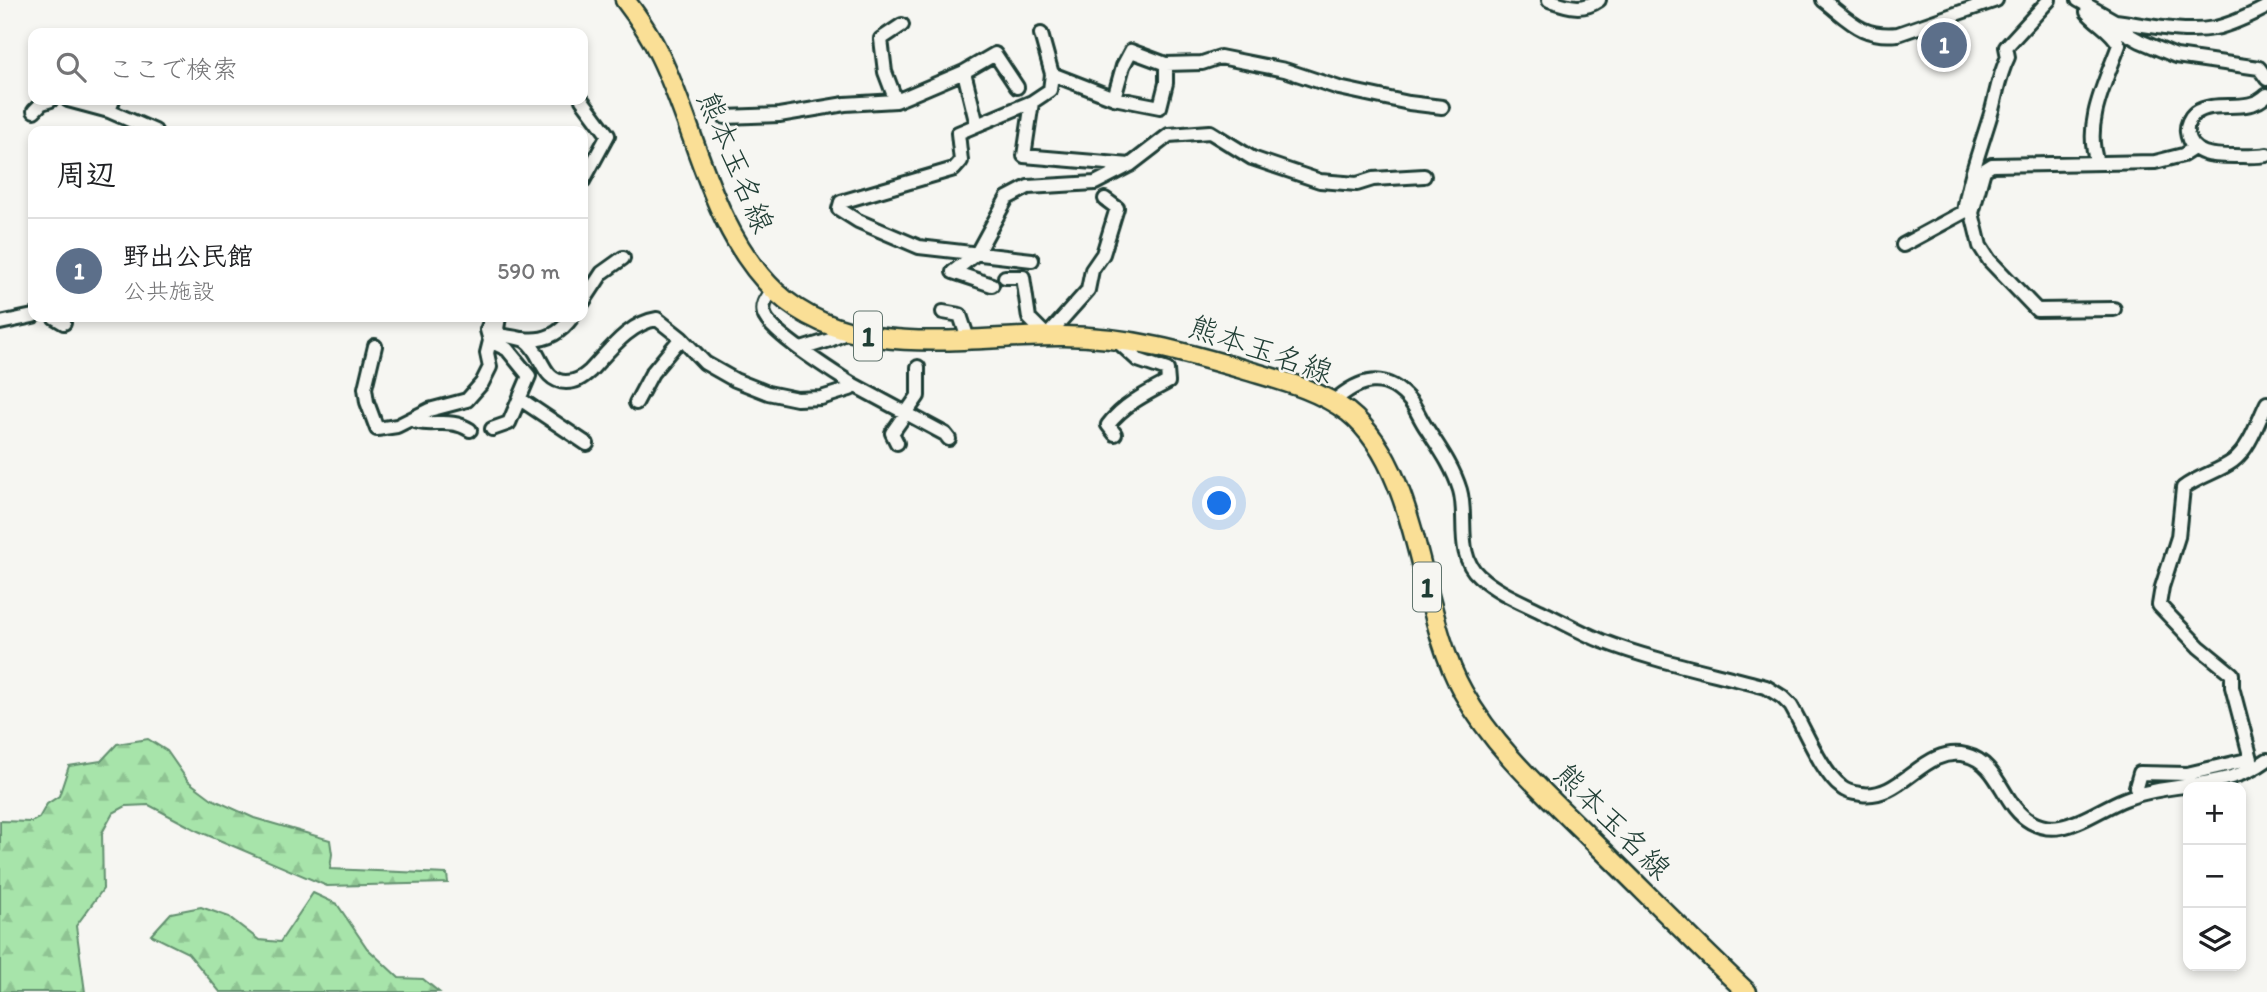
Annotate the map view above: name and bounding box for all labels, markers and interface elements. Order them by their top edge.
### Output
pin: 1 [1921,19,1967,71]
search box [28,28,588,105]
icon: search [52,48,90,86]
text: ここで検索 [108,53,238,85]
street label: 熊本玉名線 [690,86,782,238]
text: 周辺 [56,156,116,193]
text: 野出公民館 [123,240,253,272]
text: 1 [74,257,84,285]
text: 590 m [497,257,560,285]
text: 公共施設 [123,277,215,305]
street label: 熊本玉名線 [1184,307,1338,391]
road number: 1 [854,312,882,360]
your location [1202,486,1236,520]
road number: 1 [1413,562,1441,612]
street label: 熊本玉名線 [1547,755,1679,887]
map controls [2183,782,2246,971]
button: + [2183,782,2246,845]
button: − [2183,845,2246,908]
button: layers [2183,908,2246,971]

